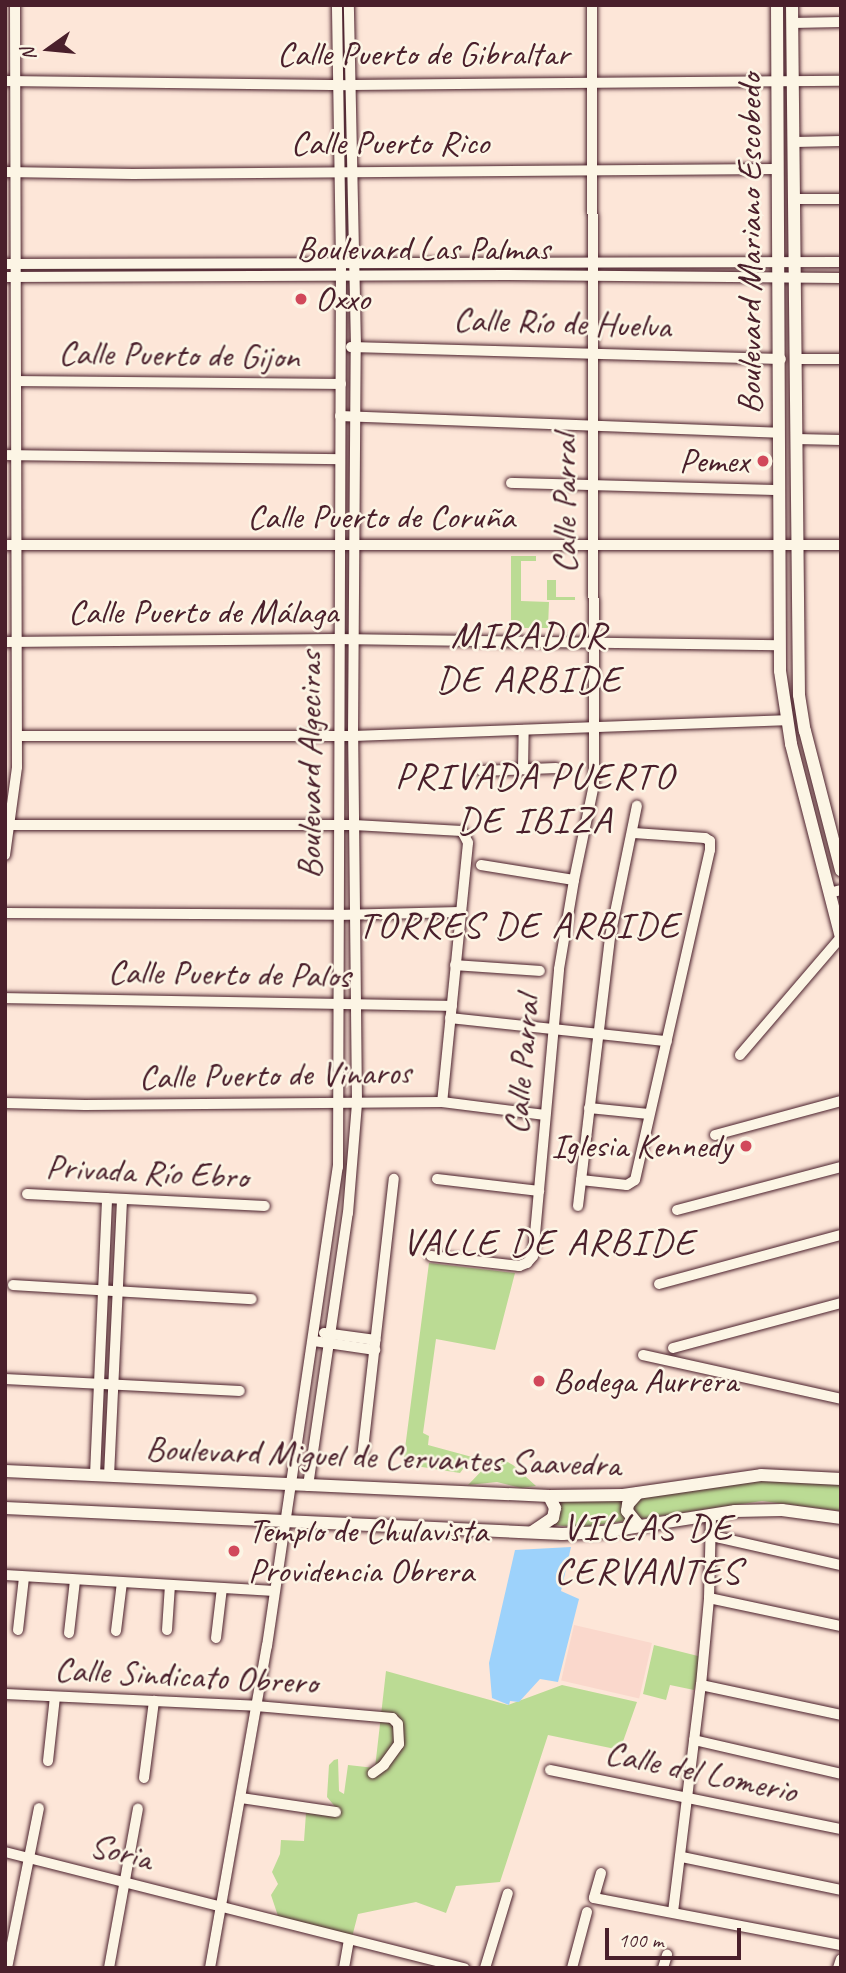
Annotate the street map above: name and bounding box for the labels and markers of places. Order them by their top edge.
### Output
place label: Oxxo [315,278,370,320]
marker: Oxxo [293,291,309,307]
place label: Pemex [679,440,749,482]
marker: Pemex [755,453,771,469]
place label: Iglesia Kennedy [551,1125,732,1167]
marker: Iglesia Kennedy [738,1138,754,1154]
place label: Bodega Aurrera [553,1360,738,1402]
marker: Bodega Aurrera [531,1373,547,1389]
place label: Templo de Chulavista Providencia Obrera [248,1510,488,1592]
marker: Templo de Chulavista Providencia Obrera [226,1543,242,1559]

